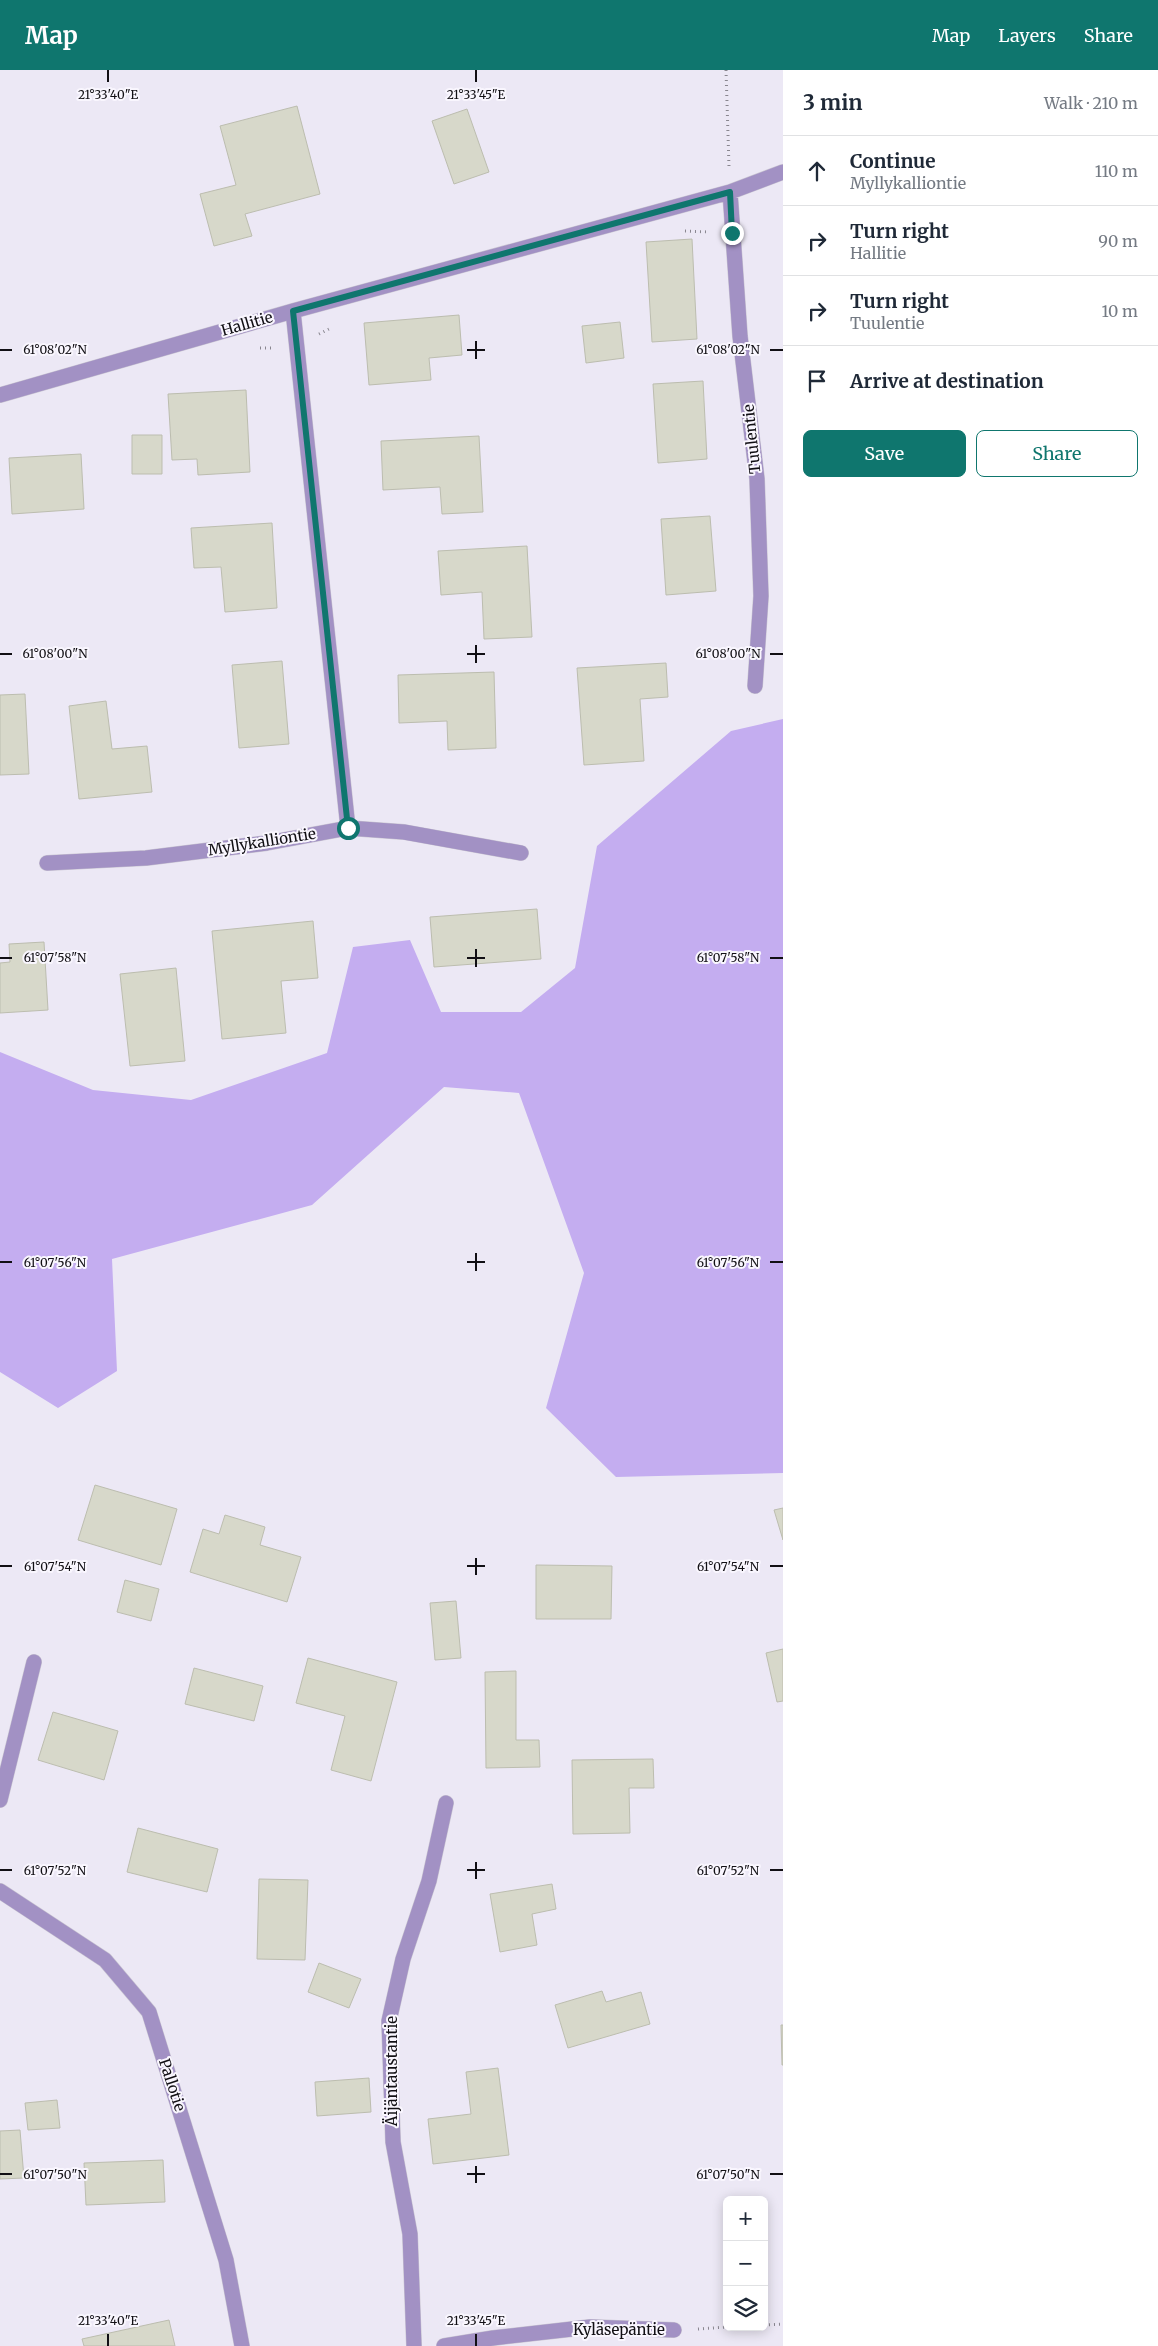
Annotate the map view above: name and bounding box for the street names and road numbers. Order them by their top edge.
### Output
street label: Hallitie [219,307,275,340]
street label: Tuulentie [738,403,765,475]
street label: Myllykalliontie [207,824,317,859]
street label: Äijäntaustantie [382,2016,401,2127]
street label: Pallotie [155,2056,190,2114]
street label: Kyläsepäntie [573,2320,665,2339]

